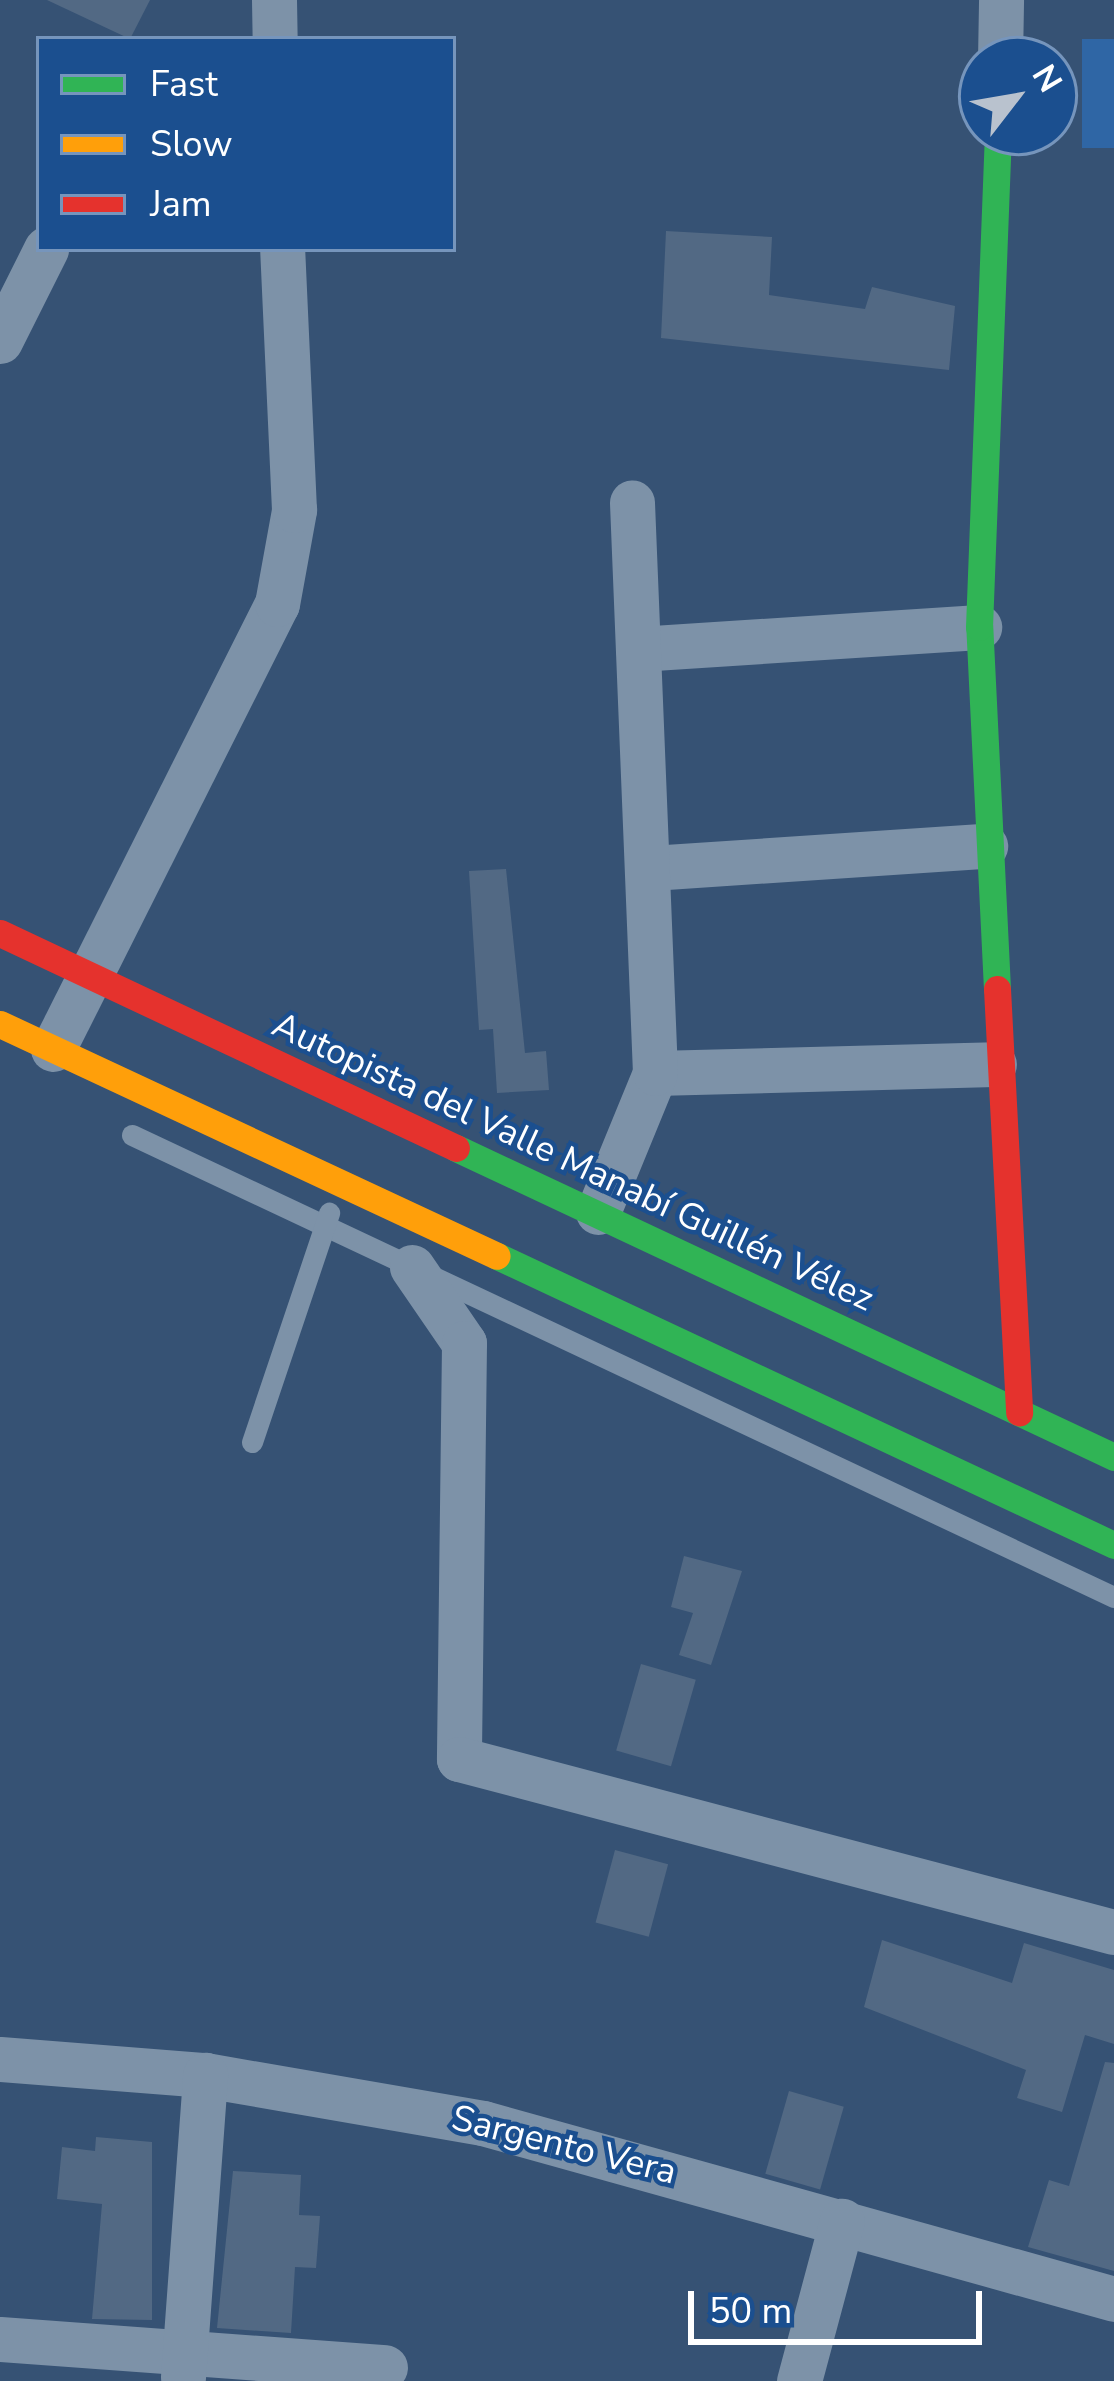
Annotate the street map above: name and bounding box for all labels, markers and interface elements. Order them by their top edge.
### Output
legend [36,36,456,252]
north arrow [958,36,1078,156]
text: N [1021,57,1072,101]
text: Fast [150,60,218,109]
text: Slow [150,120,233,169]
text: Jam [150,180,212,229]
street label: Autopista del Valle Manabí Guillén Vélez [266,1003,880,1321]
street label: Sargento Vera [447,2096,681,2194]
scale bar [694,2267,988,2341]
text: 50 m [709,2287,792,2336]

